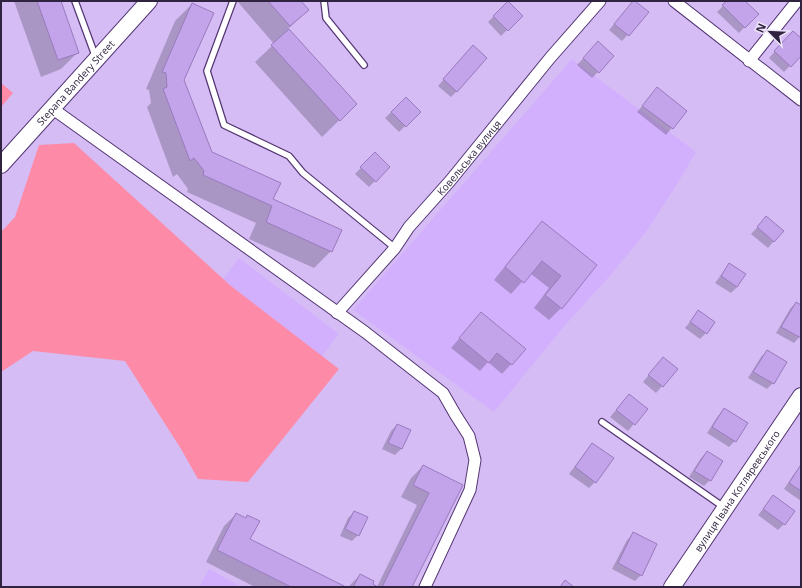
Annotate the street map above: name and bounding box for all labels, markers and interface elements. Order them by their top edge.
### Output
north arrow [750,12,790,52]
text: N [752,21,769,35]
street label: Stepana Bandery Street [33,37,118,128]
street label: Ковельська вулиця [434,117,504,198]
street label: вулиця Івана Котляревського [691,427,783,554]

